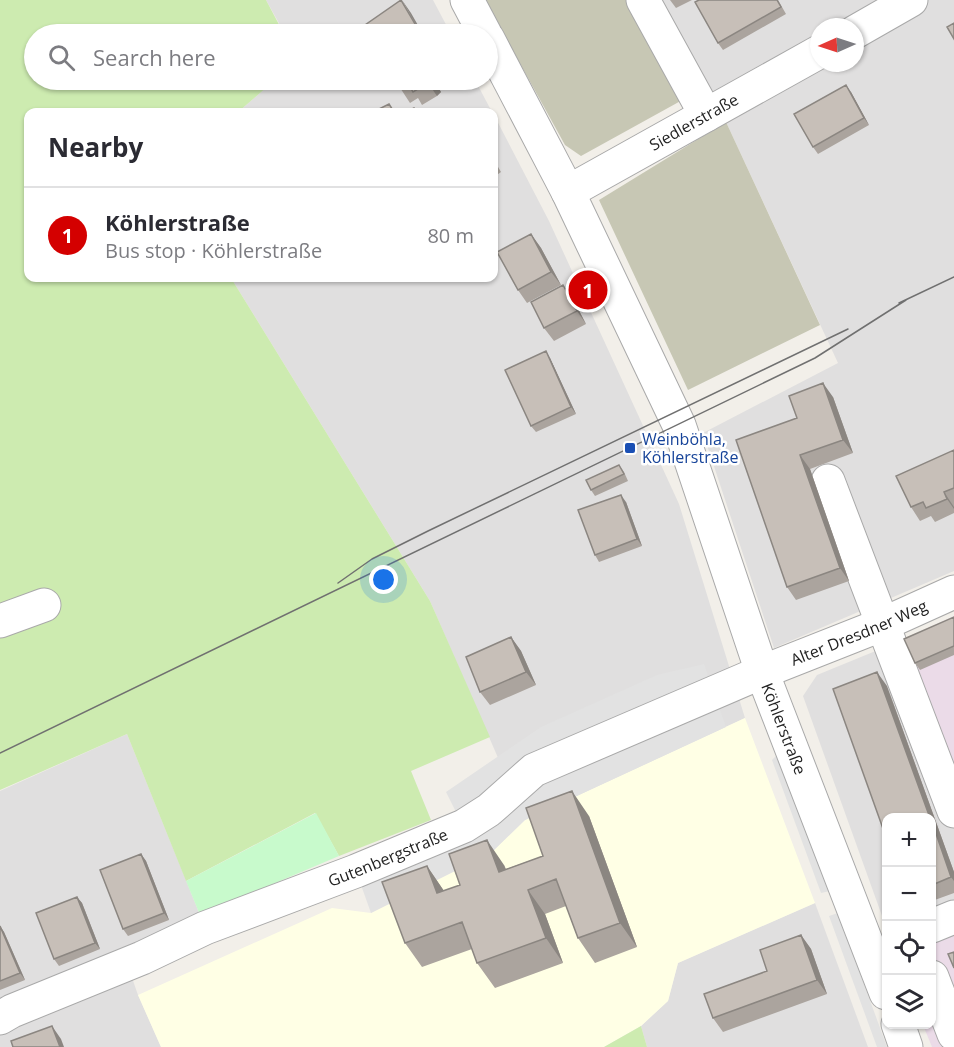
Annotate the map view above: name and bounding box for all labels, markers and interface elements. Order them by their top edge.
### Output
north arrow [810,18,864,72]
search box [24,24,498,90]
icon: search [45,41,78,74]
text: Search here [93,42,216,72]
street label: Siedlerstraße [645,88,742,156]
text: Nearby [48,129,143,165]
text: Köhlerstraße [105,207,250,237]
text: 1 [62,222,73,249]
text: 80 m [427,222,474,249]
text: Bus stop · Köhlerstraße [105,237,322,264]
pin: 1 [568,268,608,312]
place label: Weinböhla, Köhlerstraße [642,428,739,468]
marker: Weinböhla, Köhlerstraße [623,441,637,455]
your location [369,565,398,594]
street label: Alter Dresdner Weg [787,594,931,671]
street label: Köhlerstraße [756,680,812,778]
map controls [882,813,936,1029]
button: + [882,813,936,867]
street label: Gutenbergstraße [325,823,451,892]
button: − [882,867,936,921]
button: locate [882,921,936,975]
button: layers [882,975,936,1029]

